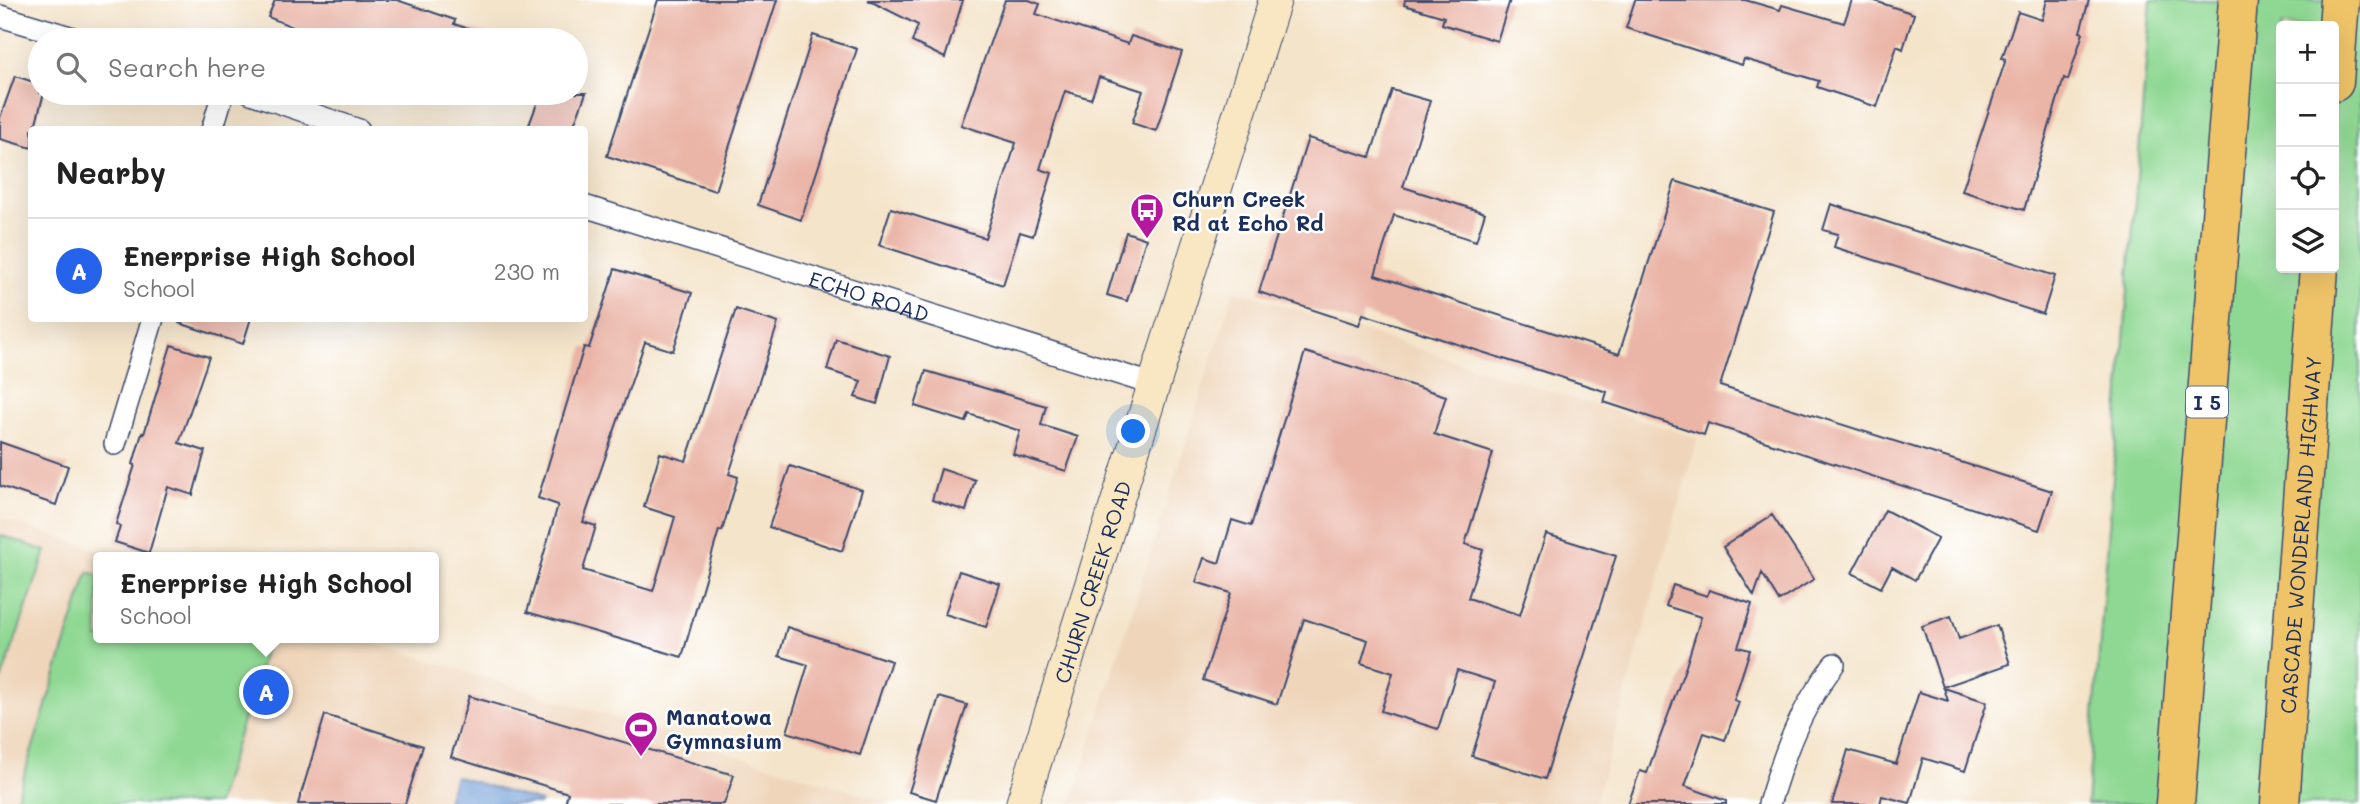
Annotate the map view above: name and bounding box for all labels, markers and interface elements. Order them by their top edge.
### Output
map controls [2276,21,2339,273]
button: + [2276,21,2339,84]
search box [28,28,588,105]
icon: search [52,48,90,86]
text: Search here [108,50,266,84]
button: − [2276,84,2339,147]
button: locate [2276,147,2339,210]
text: Nearby [56,152,166,192]
place label: Churn Creek Rd at Echo Rd [1172,185,1324,236]
bus stop icon: Churn Creek Rd at Echo Rd [1128,191,1166,240]
button: layers [2276,210,2339,273]
text: Enerprise High School [123,239,415,273]
text: A [71,256,87,286]
text: 230 m [494,256,560,286]
street label: ECHO ROAD [806,264,933,327]
text: School [123,273,196,303]
street label: CASCADE WONDERLAND HIGHWAY [2273,355,2326,714]
road number: I 5 [2186,386,2228,418]
your location [1116,414,1150,448]
street label: CHURN CREEK ROAD [1047,477,1136,686]
popup [93,552,439,643]
text: Enerprise High School [120,566,412,600]
text: School [120,600,192,630]
pin: A [243,666,289,718]
place label: Manatowa Gymnasium [666,703,782,755]
sports icon: Manatowa Gymnasium [622,709,660,758]

